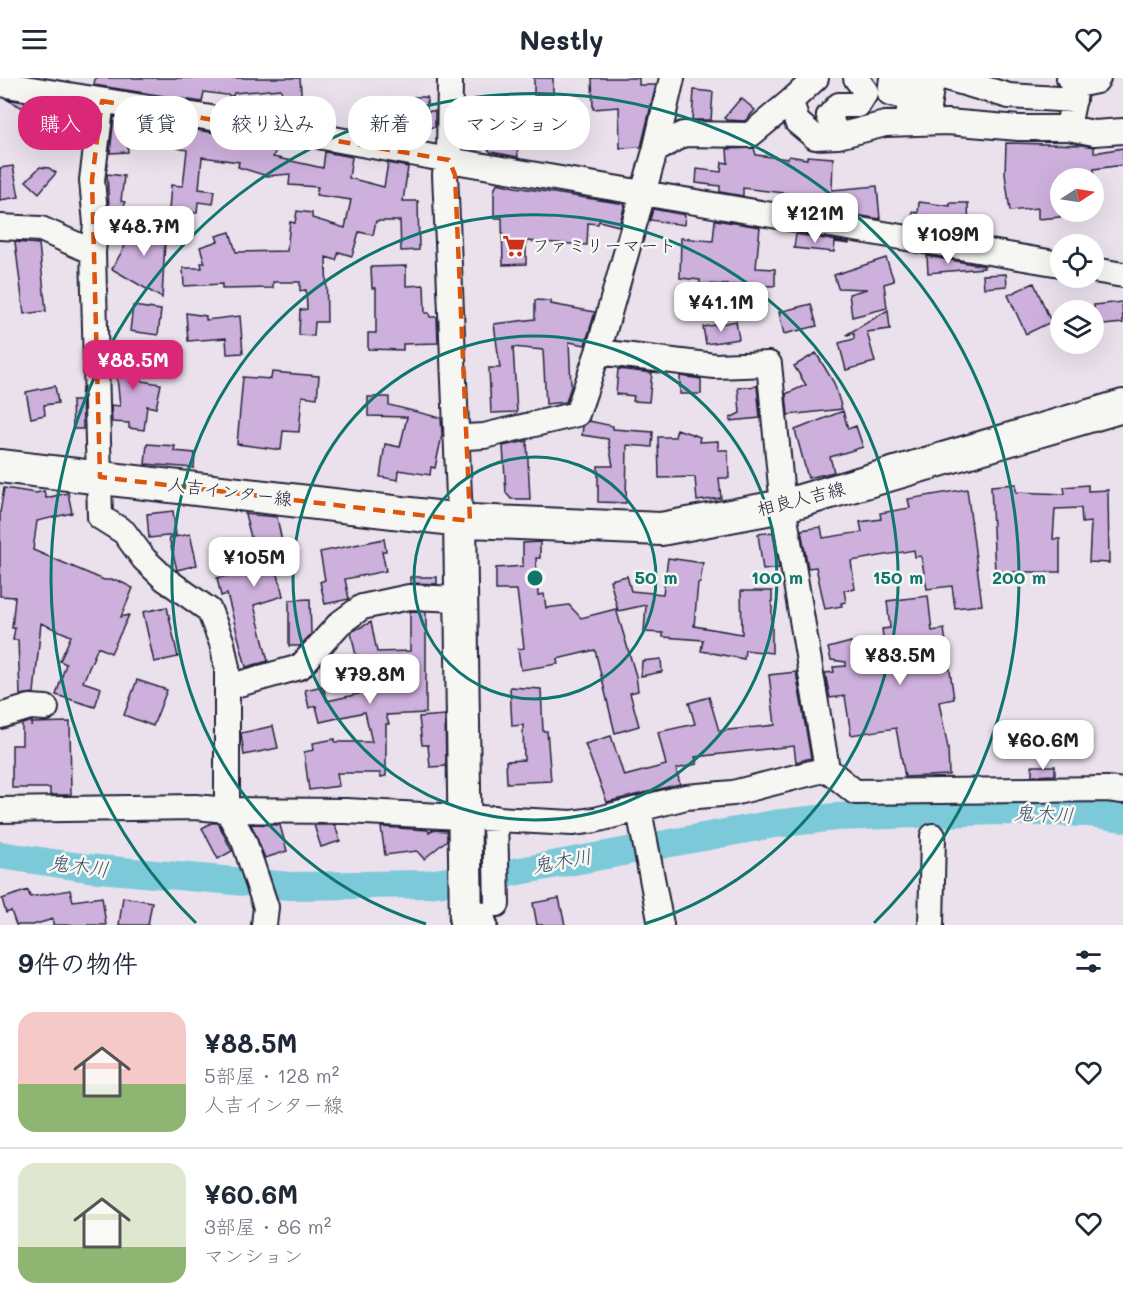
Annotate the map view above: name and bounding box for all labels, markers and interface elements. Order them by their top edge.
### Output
text: Nestly [519,22,604,57]
icon: menu [18,23,51,56]
icon: heart [1072,23,1105,56]
chip: 購入 [18,96,102,150]
chip: 賃貸 [114,96,198,150]
chip: 絞り込み [210,96,336,150]
chip: 新着 [348,96,432,150]
chip: マンション [444,96,590,150]
north arrow [1050,168,1104,222]
map controls [1050,168,1104,354]
pin: ¥121M [773,193,857,244]
text: ¥121M [786,199,844,225]
pin: ¥48.7M [95,206,193,257]
text: ¥48.7M [108,212,180,238]
pin: ¥109M [906,214,990,265]
text: ¥109M [916,220,980,246]
supermarket icon: ファミリーマート [501,233,527,259]
place label: ファミリーマート [532,233,676,257]
button: locate [1050,234,1104,288]
pin: ¥41.1M [672,282,770,333]
text: ¥41.1M [688,288,754,314]
button: layers [1050,300,1104,354]
pin: ¥88.5M [84,340,182,391]
text: ¥88.5M [97,346,169,372]
street label: 人吉インター線 [166,471,294,511]
street label: 相良人吉線 [754,475,847,521]
pin: ¥105M [212,537,296,588]
text: ¥105M [223,543,285,569]
text: 50 m [635,565,677,589]
text: 100 m [751,565,803,589]
text: 150 m [873,565,923,589]
text: 200 m [992,565,1046,589]
centre of rings [525,568,545,588]
pin: ¥83.5M [851,635,949,686]
text: ¥83.5M [864,641,936,667]
pin: ¥79.8M [321,654,419,705]
text: ¥79.8M [335,660,406,686]
pin: ¥60.6M [994,720,1092,771]
text: ¥60.6M [1007,726,1079,752]
water label: 鬼木川 [1013,798,1075,828]
water label: 鬼木川 [530,842,594,878]
water label: 鬼木川 [48,848,110,882]
icon: filters [1072,945,1105,978]
text: 9件の物件 [18,946,138,980]
text: ¥88.5M [204,1026,298,1060]
icon: home [66,1036,138,1108]
icon: heart [1072,1056,1105,1089]
text: 5部屋 · 128 m² [204,1062,339,1088]
text: 人吉インター線 [204,1091,343,1117]
text: ¥60.6M [204,1177,298,1211]
icon: home [66,1187,138,1259]
icon: heart [1072,1207,1105,1240]
text: 3部屋 · 86 m² [204,1213,331,1239]
text: マンション [204,1242,303,1268]

